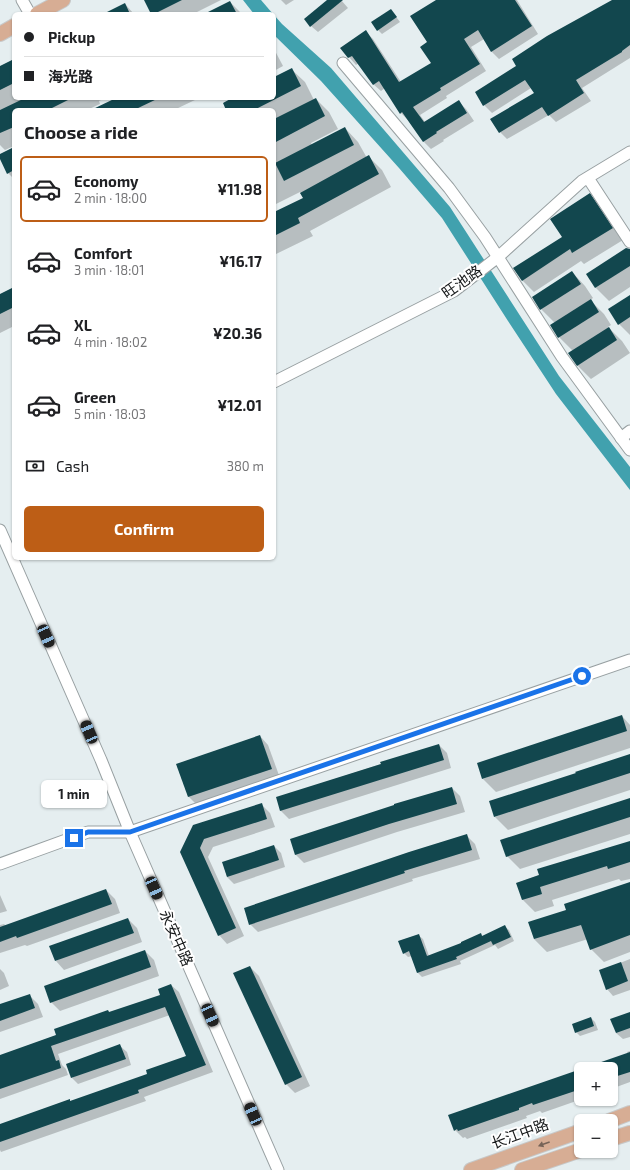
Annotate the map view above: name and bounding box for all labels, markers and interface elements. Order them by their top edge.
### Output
text: Pickup [48,28,95,46]
text: 海光路 [48,67,93,85]
text: Choose a ride [24,121,138,143]
icon: car [26,171,62,207]
text: Economy [74,172,139,190]
text: ¥11.98 [217,180,262,198]
text: 2 min · 18:00 [74,190,147,206]
icon: car [26,243,62,279]
text: Comfort [74,244,132,262]
text: ¥16.17 [219,252,262,270]
street label: 旺池路 [438,261,485,301]
text: 3 min · 18:01 [74,262,144,278]
icon: car [26,315,62,351]
text: XL [74,316,92,334]
text: ¥20.36 [213,324,262,342]
text: 4 min · 18:02 [74,334,147,350]
icon: car [26,387,62,423]
text: Green [74,388,116,406]
text: ¥12.01 [217,396,262,414]
text: 5 min · 18:03 [74,406,146,422]
icon: cash [24,455,46,477]
text: Cash [56,457,89,475]
text: 380 m [227,458,264,474]
button: Confirm [24,506,264,552]
car [36,623,56,649]
route start [573,667,591,685]
car [79,719,99,745]
callout: 1 min [41,780,107,808]
text: 1 min [58,786,90,802]
route end [65,829,83,847]
car [144,875,164,901]
street label: 永安中路 [156,907,197,969]
car [200,1002,220,1028]
map controls [574,1062,618,1158]
button: + [574,1062,618,1106]
car [243,1101,263,1127]
street label: 长江中路 [488,1114,551,1152]
button: − [574,1114,618,1158]
one-way arrow [538,1141,550,1147]

